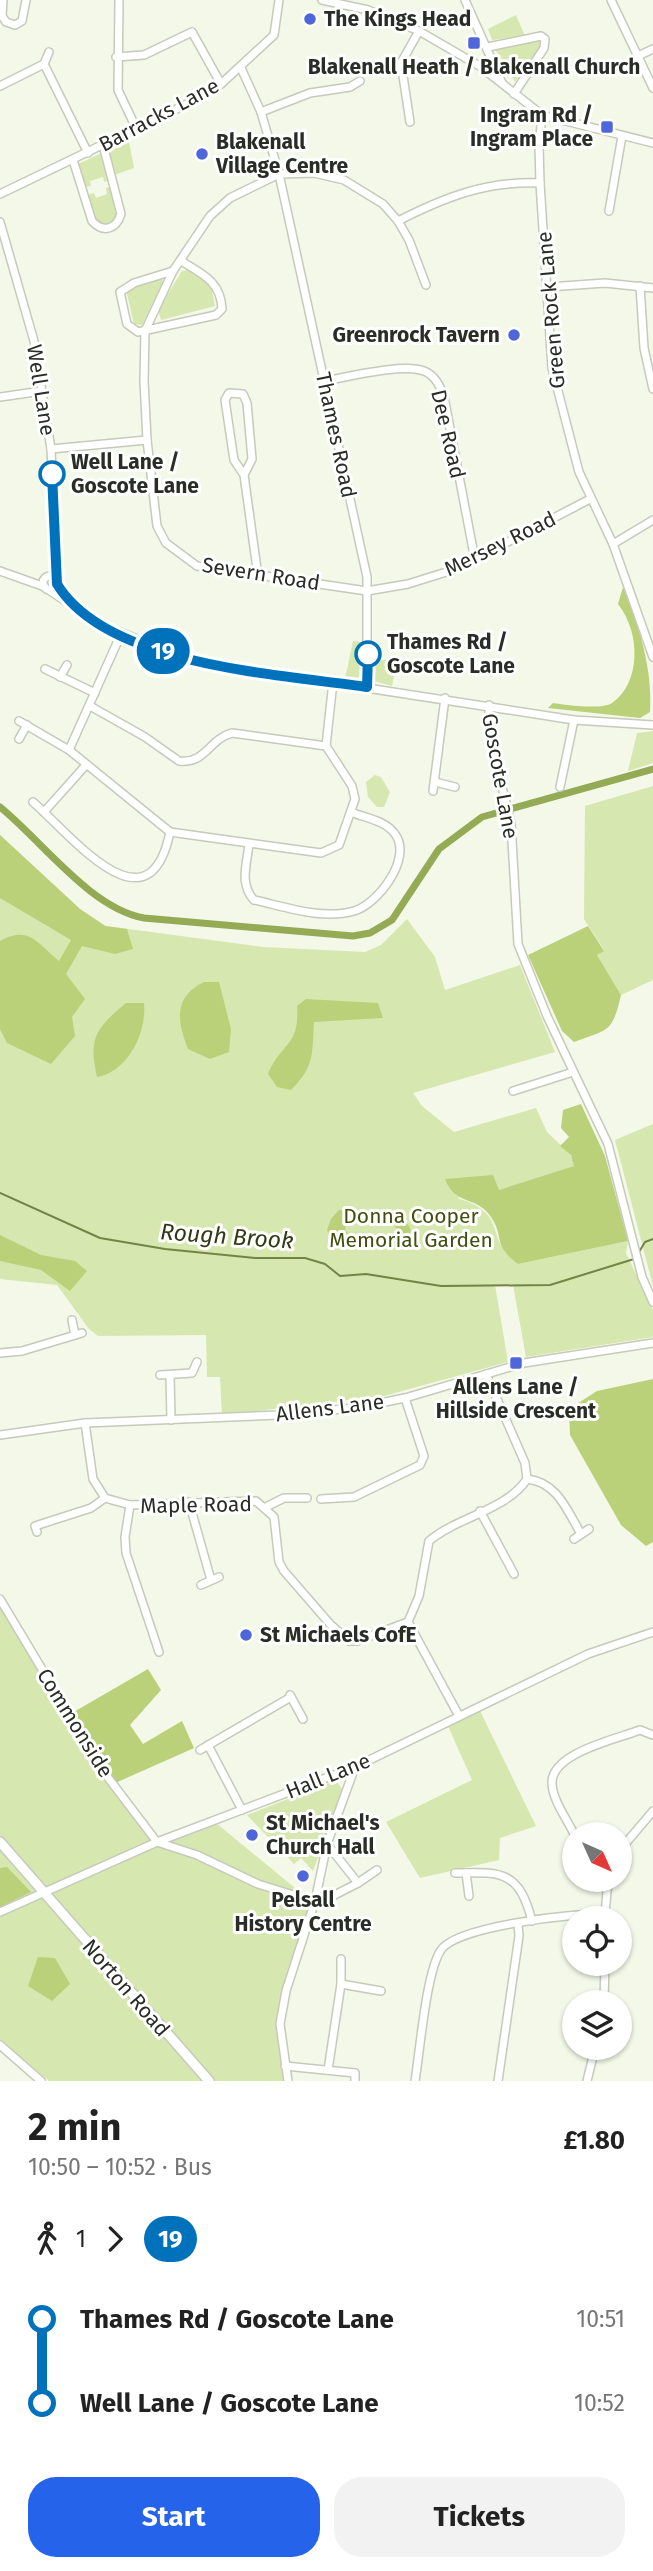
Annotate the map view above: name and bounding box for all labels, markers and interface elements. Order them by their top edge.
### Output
place label: The Kings Head [324,6,471,32]
marker: The Kings Head [302,11,318,27]
marker: Blakenall Heath / Blakenall Church [466,35,482,51]
place label: Blakenall Heath / Blakenall Church [308,54,640,80]
street label: Barracks Lane [94,72,224,158]
place label: Ingram Rd / Ingram Place [470,102,593,152]
marker: Ingram Rd / Ingram Place [599,119,615,135]
place label: Blakenall Village Centre [215,129,348,179]
marker: Blakenall Village Centre [194,146,210,162]
street label: Green Rock Lane [531,230,571,390]
place label: Greenrock Tavern [332,322,500,348]
marker: Greenrock Tavern [506,327,522,343]
street label: Well Lane [21,343,61,437]
street label: Thames Road [310,370,362,500]
street label: Dee Road [425,387,471,481]
place label: Well Lane / Goscote Lane [71,449,199,499]
marker: Well Lane / Goscote Lane [39,461,65,487]
street label: Mersey Road [440,506,560,582]
street label: Severn Road [200,552,322,596]
line badge: 19 [132,628,194,674]
place label: Thames Rd / Goscote Lane [387,629,515,679]
text: 19 [151,637,175,665]
marker: Thames Rd / Goscote Lane [355,641,381,667]
street label: Goscote Lane [476,711,524,841]
park label: Donna Cooper Memorial Garden [329,1203,493,1253]
water label: Rough Brook [159,1217,295,1255]
marker: Allens Lane / Hillside Crescent [508,1355,524,1371]
place label: Allens Lane / Hillside Crescent [436,1374,597,1424]
street label: Allens Lane [274,1388,386,1428]
street label: Maple Road [140,1491,252,1519]
place label: St Michaels CofE [260,1622,417,1648]
marker: St Michaels CofE [238,1627,254,1643]
street label: Commonside [31,1664,119,1782]
street label: Hall Lane [282,1747,374,1805]
place label: St Michael's Church Hall [266,1810,380,1860]
north arrow [562,1822,632,1892]
map controls [562,1822,632,2060]
marker: St Michael's Church Hall [244,1827,260,1843]
marker: Pelsall History Centre [295,1868,311,1884]
place label: Pelsall History Centre [234,1887,372,1937]
button: locate [562,1906,632,1976]
street label: Norton Road [77,1934,175,2042]
button: layers [562,1990,632,2060]
text: 2 min [28,2104,121,2150]
text: £1.80 [563,2125,625,2156]
text: 10:50 – 10:52 · Bus [28,2153,212,2181]
icon: walk [28,2220,66,2258]
icon: forward [96,2220,134,2258]
text: 1 [76,2225,86,2253]
text: 19 [158,2225,183,2253]
text: Thames Rd / Goscote Lane [80,2304,394,2335]
text: 10:51 [576,2305,625,2333]
text: Well Lane / Goscote Lane [80,2388,379,2419]
text: 10:52 [574,2389,625,2417]
button: Start [28,2477,320,2557]
button: Tickets [334,2477,625,2557]

